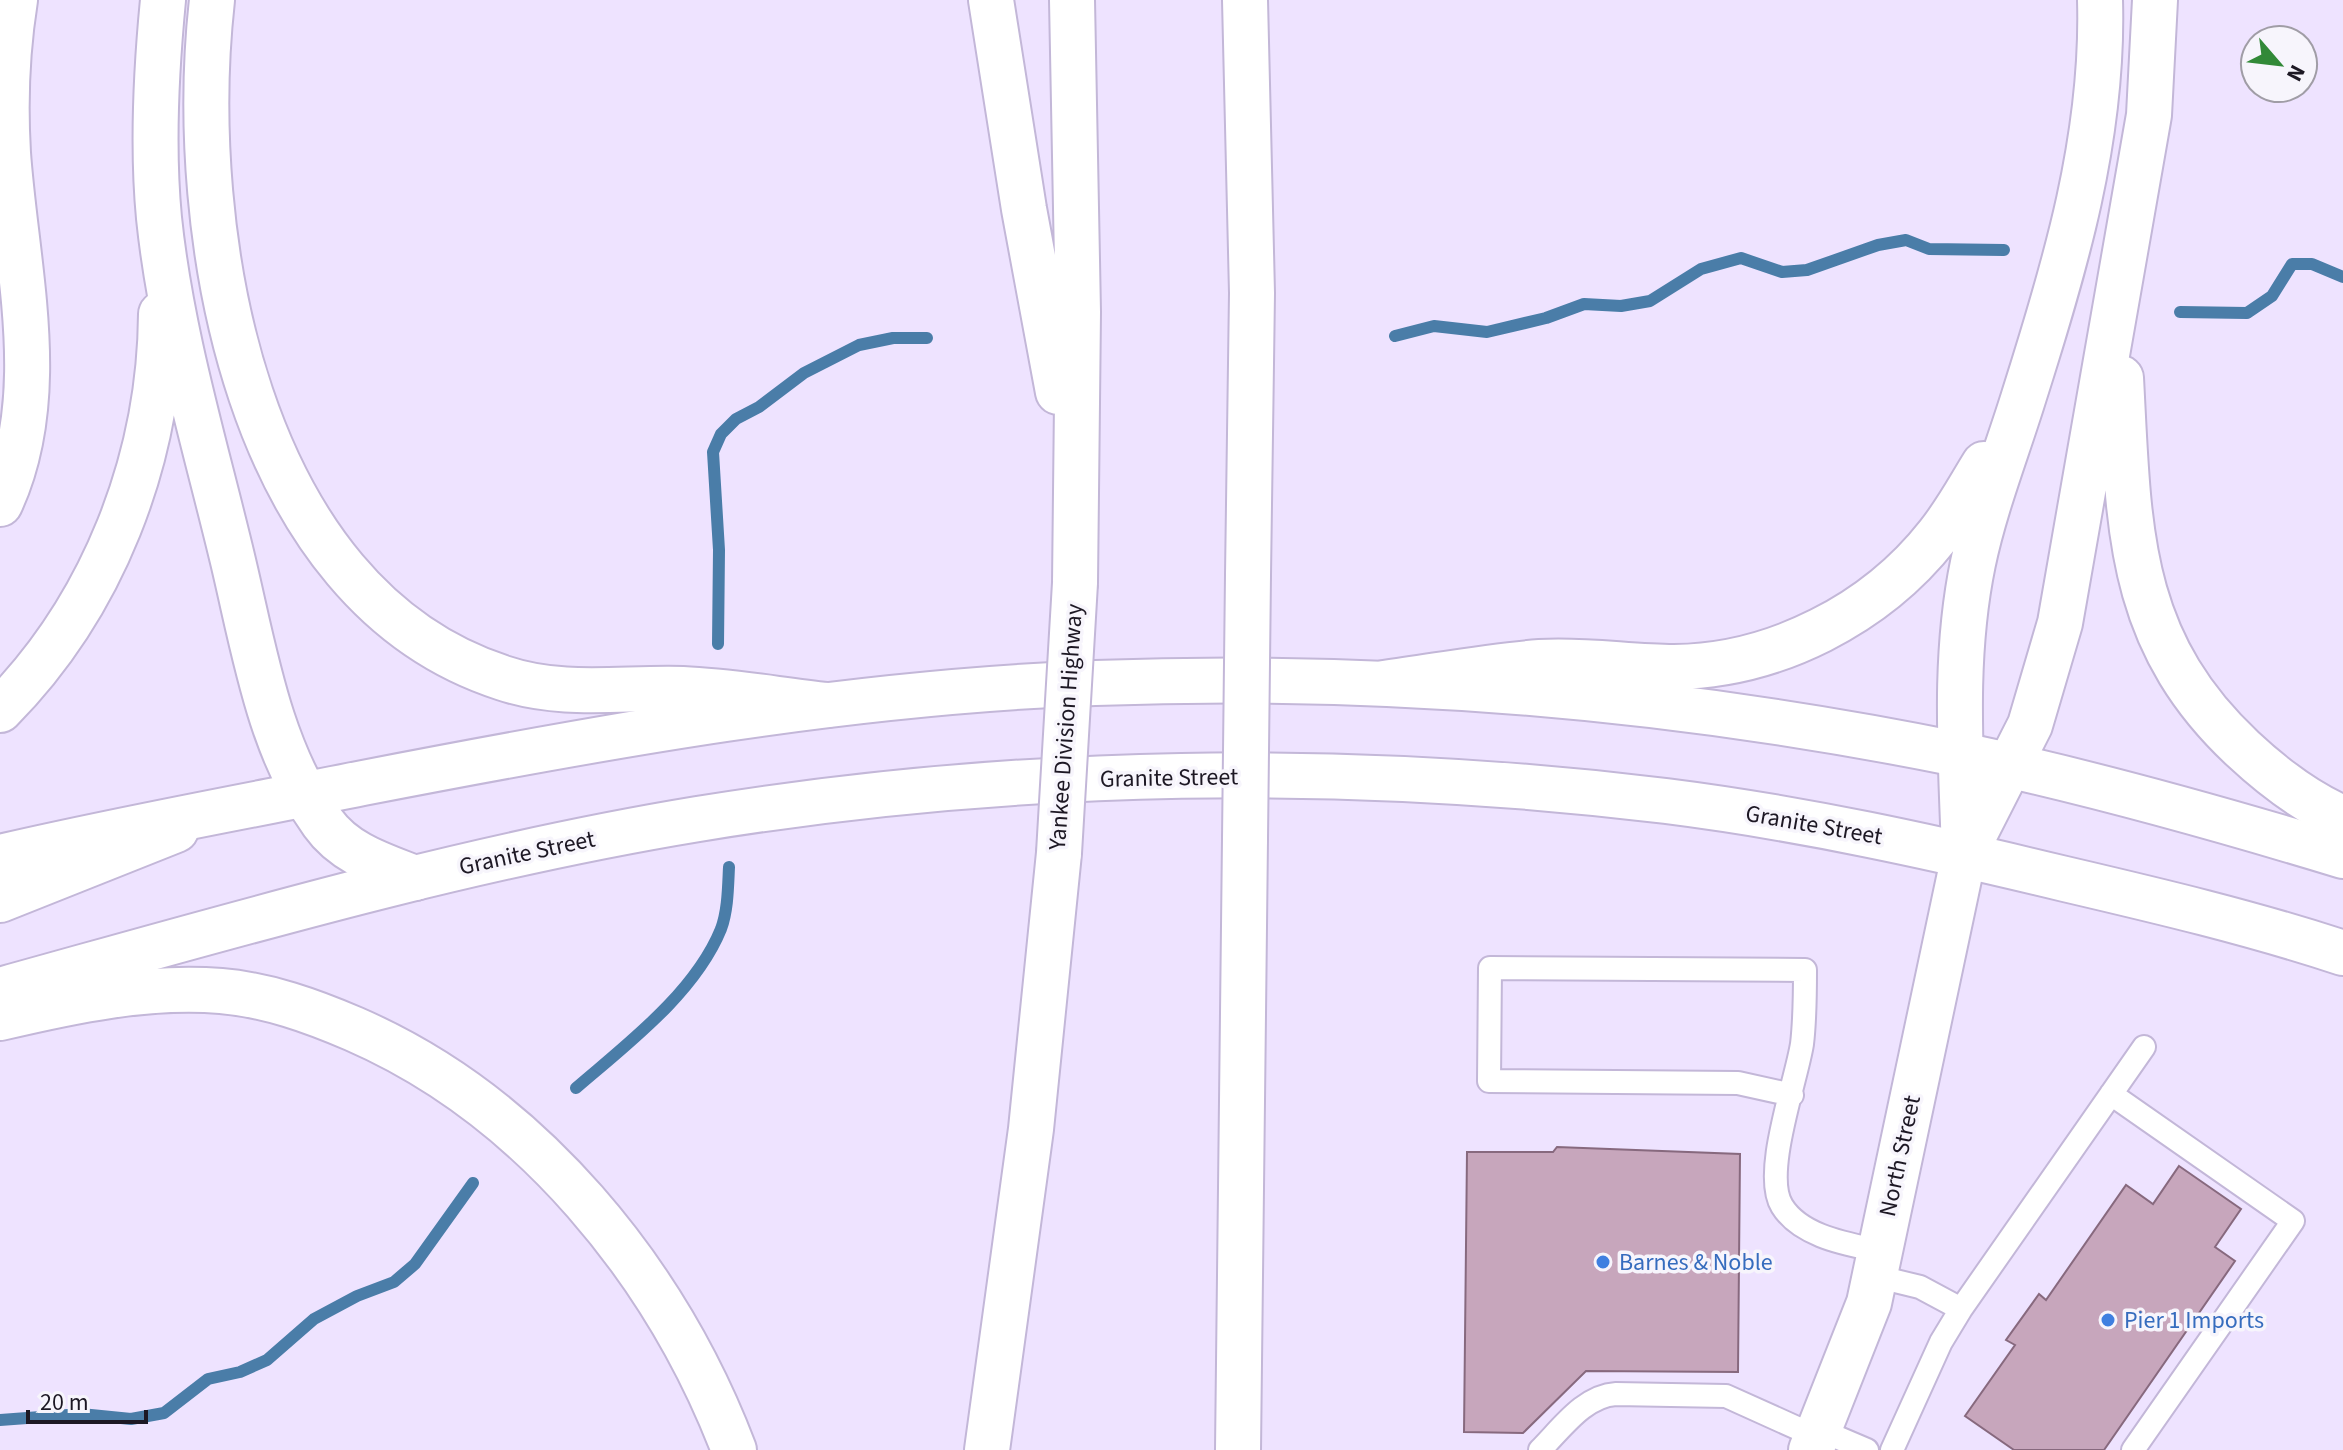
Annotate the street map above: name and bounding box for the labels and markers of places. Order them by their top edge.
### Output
place label: Barnes & Noble [1619,1245,1773,1280]
marker: Barnes & Noble [1594,1253,1612,1271]
place label: Pier 1 Imports [2124,1303,2264,1338]
marker: Pier 1 Imports [2099,1311,2117,1329]

